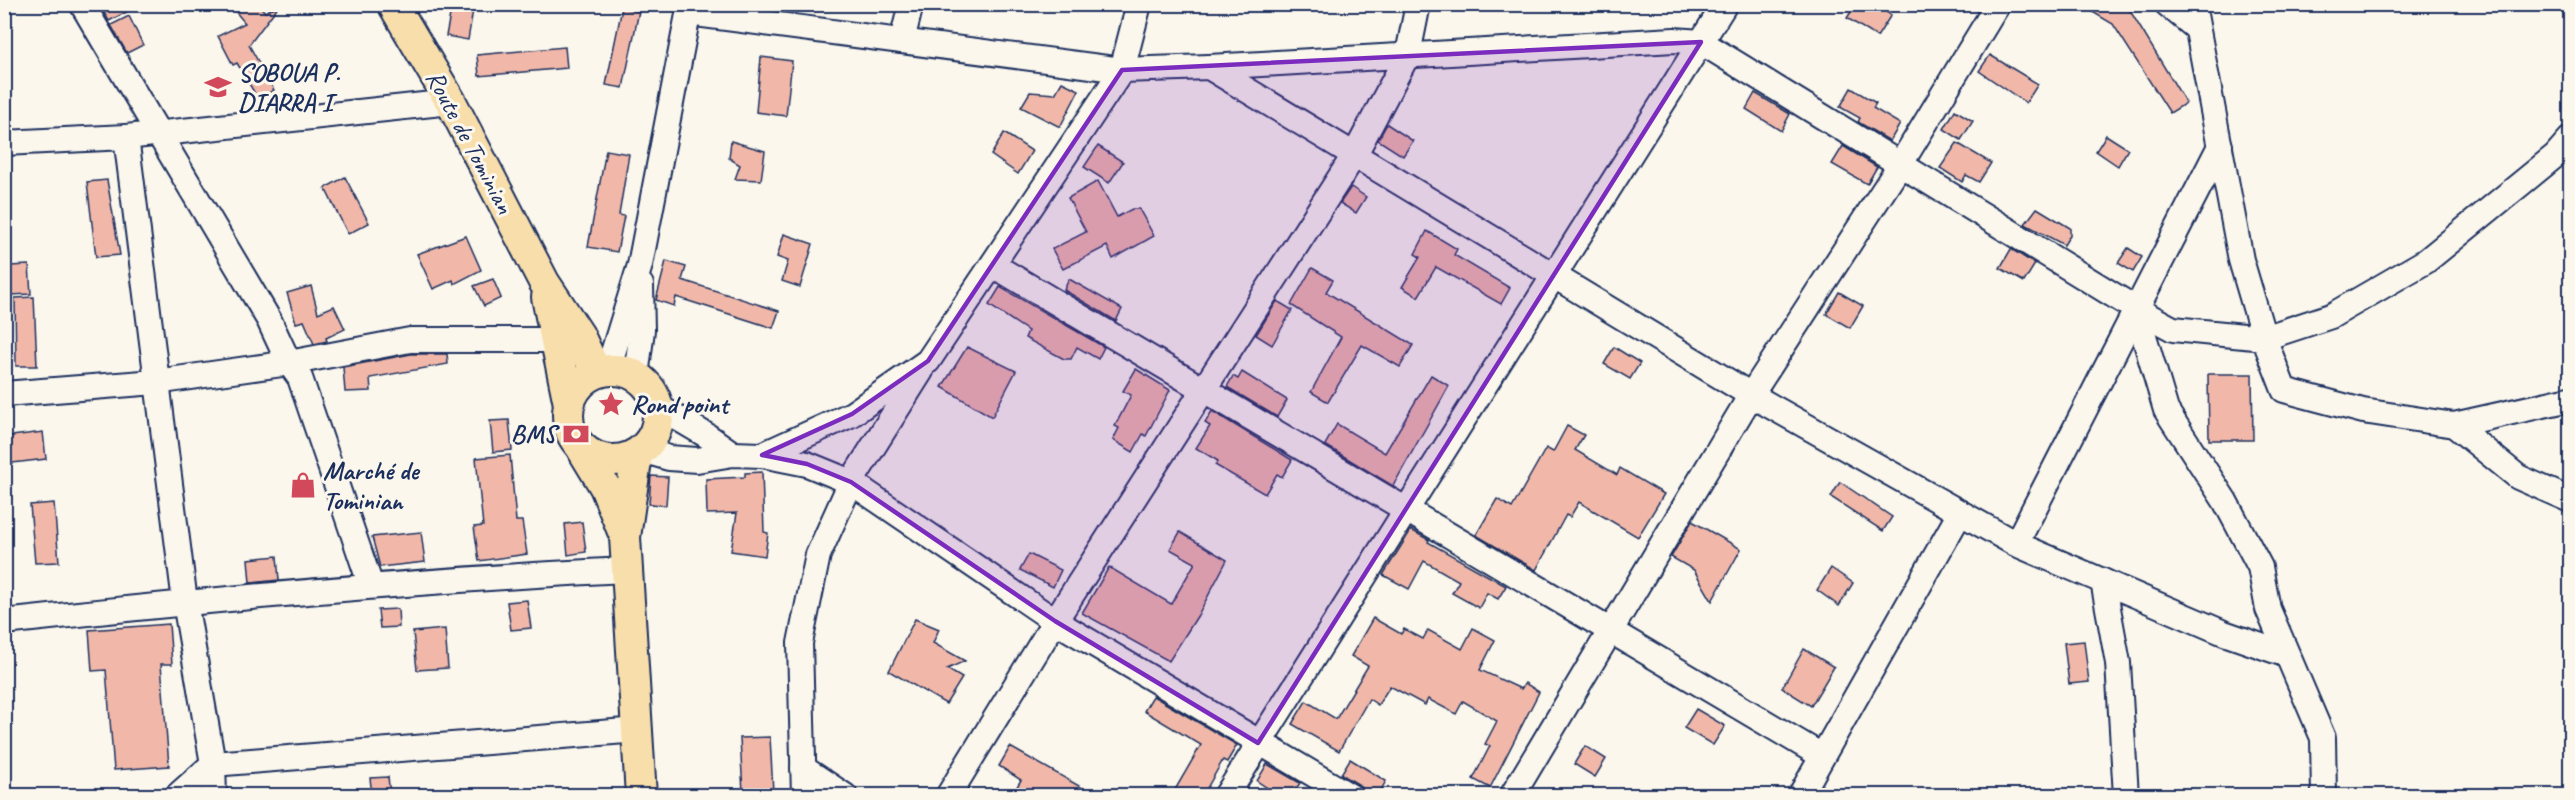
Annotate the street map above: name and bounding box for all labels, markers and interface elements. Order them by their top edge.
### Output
place label: SOBOUA P. DIARRA I [238,56,341,119]
street label: Route de Tominian [418,65,522,220]
school or university icon: SOBOUA P. DIARRA I [203,72,233,102]
place label: Rond point [631,388,731,421]
place icon: Rond point [596,389,626,419]
place label: BMS [511,418,560,451]
bank icon: BMS [561,419,591,449]
place label: Marché de Tominian [323,454,421,517]
shop icon: Marché de Tominian [288,470,318,500]

